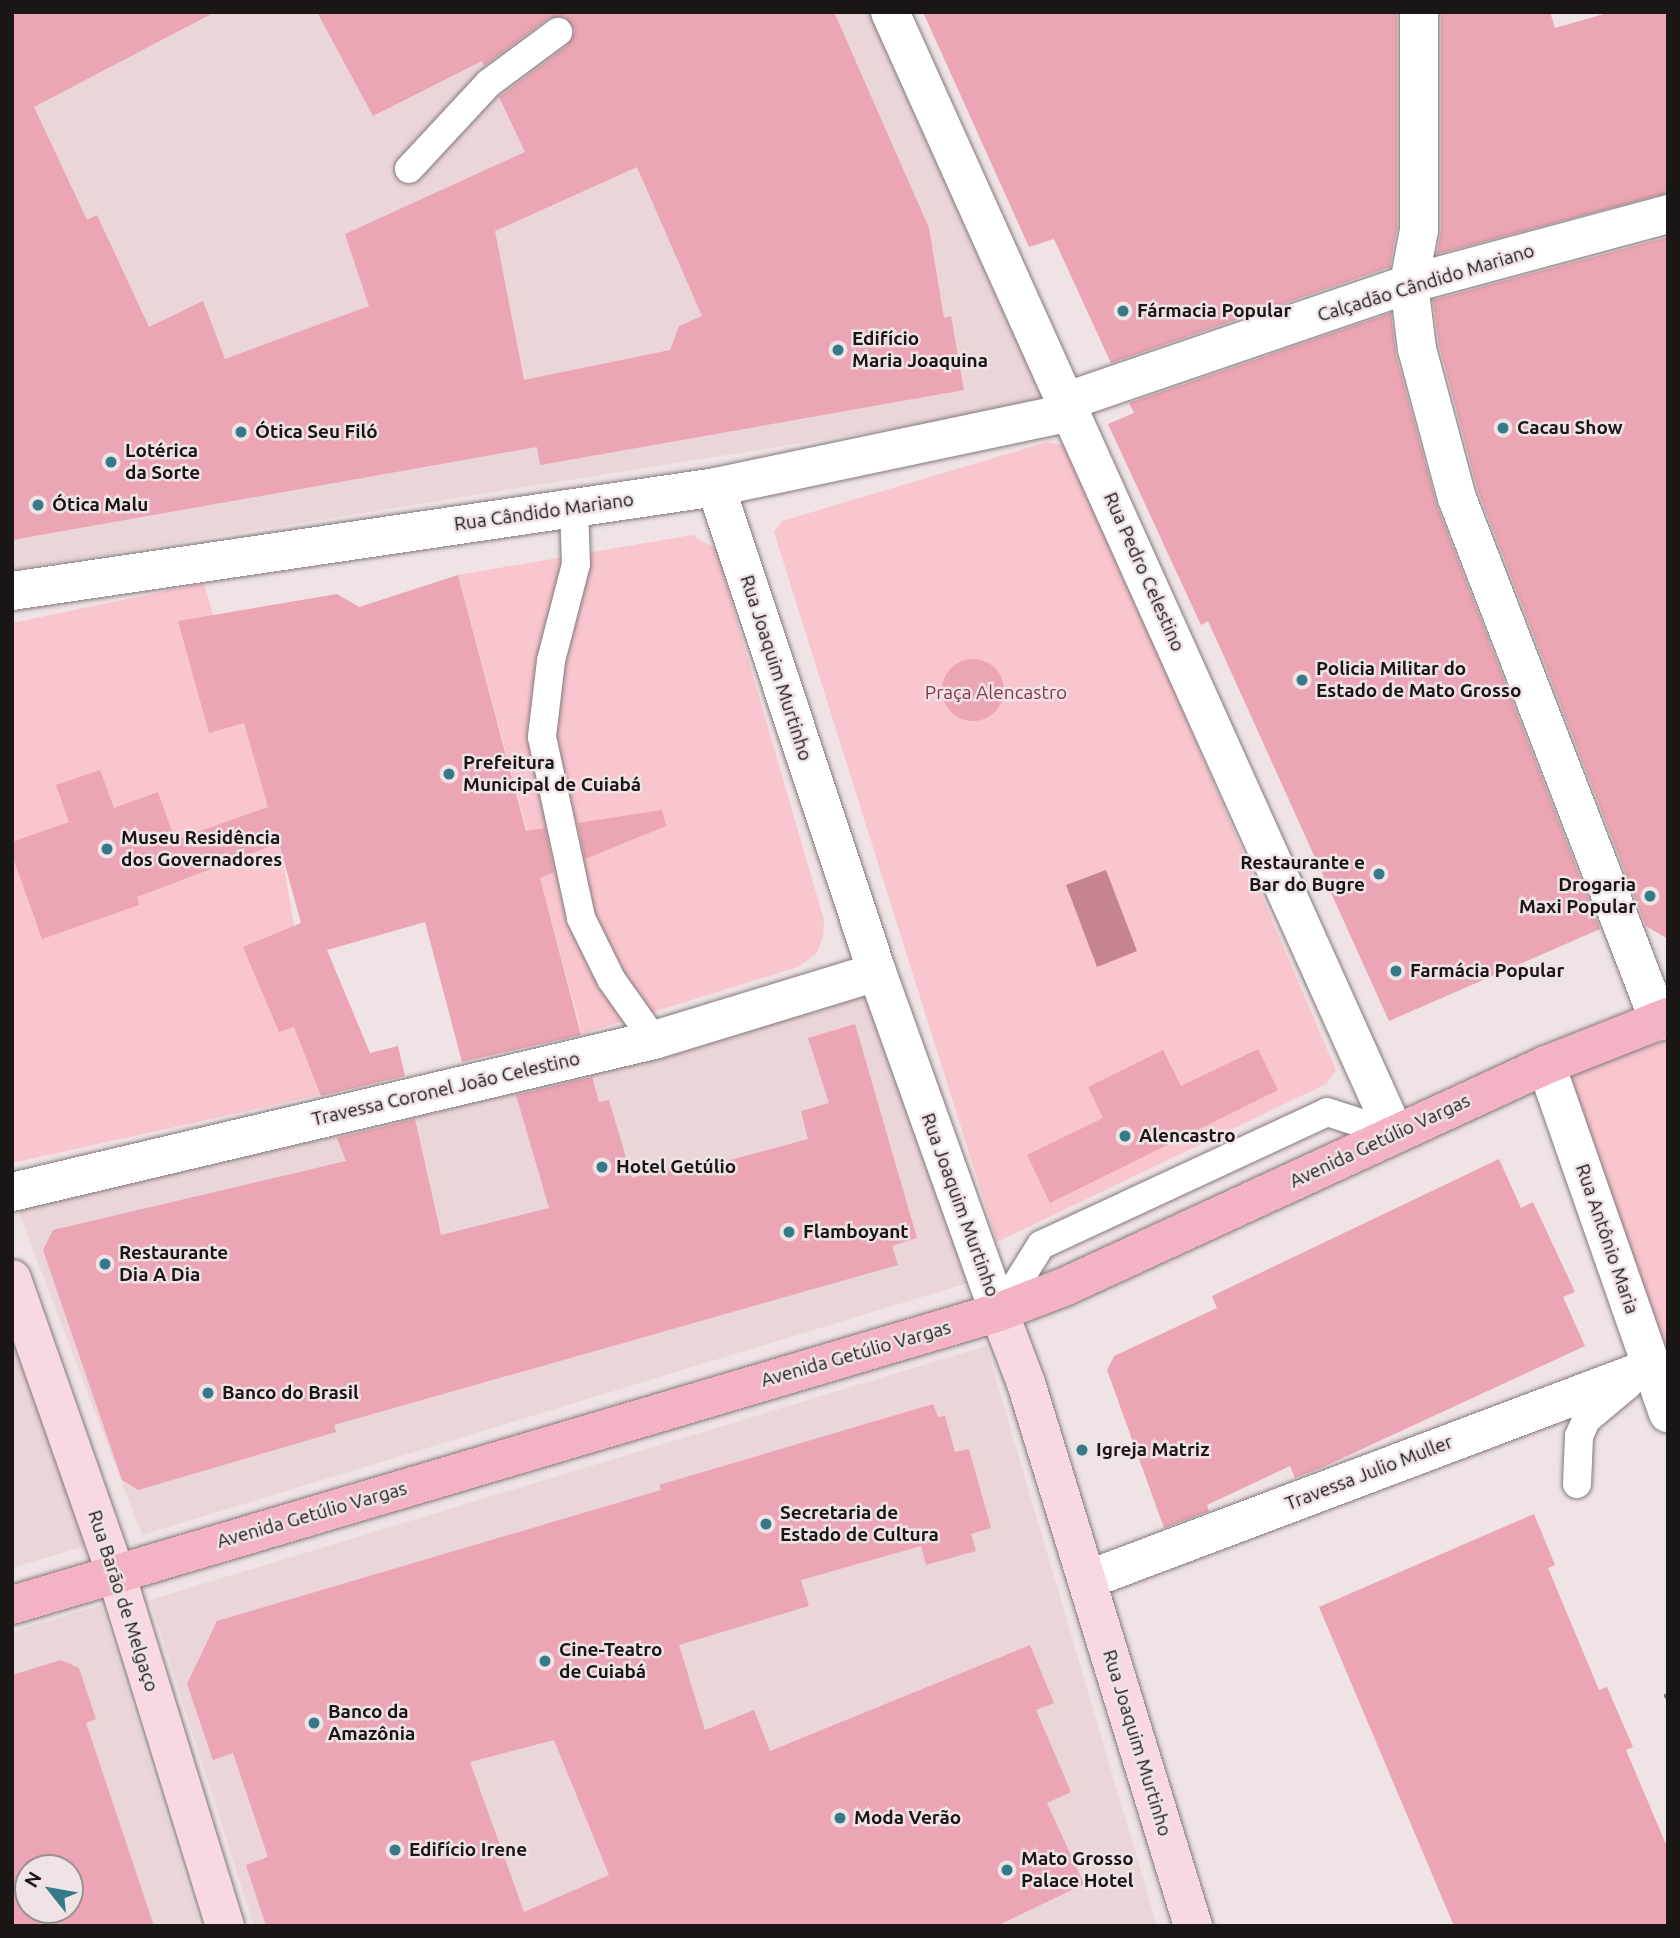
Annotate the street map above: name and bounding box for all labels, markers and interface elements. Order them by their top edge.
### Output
street label: Calçadão Cândido Mariano [1315,239,1537,327]
place label: Fármacia Popular [1137,300,1291,322]
marker: Fármacia Popular [1115,303,1131,319]
place label: Edifício Maria Joaquina [852,328,988,372]
marker: Edifício Maria Joaquina [830,342,846,358]
place label: Cacau Show [1517,417,1623,439]
marker: Cacau Show [1495,420,1511,436]
place label: Ótica Seu Filó [255,421,378,443]
marker: Ótica Seu Filó [233,424,249,440]
place label: Lotérica da Sorte [125,440,200,484]
marker: Lotérica da Sorte [103,454,119,470]
street label: Rua Cândido Mariano [453,488,635,536]
street label: Rua Pedro Celestino [1099,489,1189,655]
place label: Ótica Malu [52,494,148,516]
marker: Ótica Malu [30,497,46,513]
street label: Rua Joaquim Murtinho [735,572,817,764]
place label: Policia Militar do Estado de Mato Grosso [1316,658,1521,702]
marker: Policia Militar do Estado de Mato Grosso [1294,672,1310,688]
park label: Praça Alencastro [925,682,1067,704]
place label: Prefeitura Municipal de Cuiabá [463,752,641,796]
marker: Prefeitura Municipal de Cuiabá [441,766,457,782]
place label: Museu Residência dos Governadores [121,827,282,871]
marker: Museu Residência dos Governadores [99,841,115,857]
place label: Restaurante e Bar do Bugre [1240,852,1365,896]
marker: Restaurante e Bar do Bugre [1371,866,1387,882]
place label: Drogaria Maxi Popular [1519,874,1636,918]
marker: Drogaria Maxi Popular [1642,888,1658,904]
place label: Farmácia Popular [1410,960,1564,982]
marker: Farmácia Popular [1388,963,1404,979]
street label: Travessa Coronel João Celestino [310,1047,582,1131]
street label: Avenida Getúlio Vargas [1286,1089,1474,1193]
street label: Rua Joaquim Murtinho [916,1110,1004,1300]
place label: Alencastro [1139,1125,1236,1147]
marker: Alencastro [1117,1128,1133,1144]
place label: Hotel Getúlio [616,1156,736,1178]
marker: Hotel Getúlio [594,1159,610,1175]
street label: Rua Antônio Maria [1571,1161,1643,1317]
place label: Flamboyant [803,1221,909,1243]
marker: Flamboyant [781,1224,797,1240]
place label: Restaurante Dia A Dia [119,1242,228,1286]
marker: Restaurante Dia A Dia [97,1256,113,1272]
street label: Avenida Getúlio Vargas [758,1316,954,1392]
place label: Banco do Brasil [222,1382,359,1404]
marker: Banco do Brasil [200,1385,216,1401]
street label: Travessa Julio Muller [1282,1431,1456,1515]
place label: Igreja Matriz [1096,1439,1209,1461]
marker: Igreja Matriz [1074,1442,1090,1458]
street label: Avenida Getúlio Vargas [214,1477,410,1553]
place label: Secretaria de Estado de Cultura [780,1502,939,1546]
street label: Rua Barão de Melgaço [83,1507,163,1695]
marker: Secretaria de Estado de Cultura [758,1516,774,1532]
place label: Cine-Teatro de Cuiabá [559,1639,662,1683]
street label: Rua Joaquim Murtinho [1098,1647,1176,1839]
marker: Cine-Teatro de Cuiabá [537,1653,553,1669]
place label: Banco da Amazônia [328,1701,415,1745]
marker: Banco da Amazônia [306,1715,322,1731]
place label: Moda Verão [854,1807,961,1829]
marker: Moda Verão [832,1810,848,1826]
place label: Edifício Irene [409,1839,527,1861]
marker: Edifício Irene [387,1842,403,1858]
place label: Mato Grosso Palace Hotel [1021,1848,1134,1892]
north arrow [14,1854,84,1924]
marker: Mato Grosso Palace Hotel [999,1862,1015,1878]
text: N [20,1867,46,1891]

